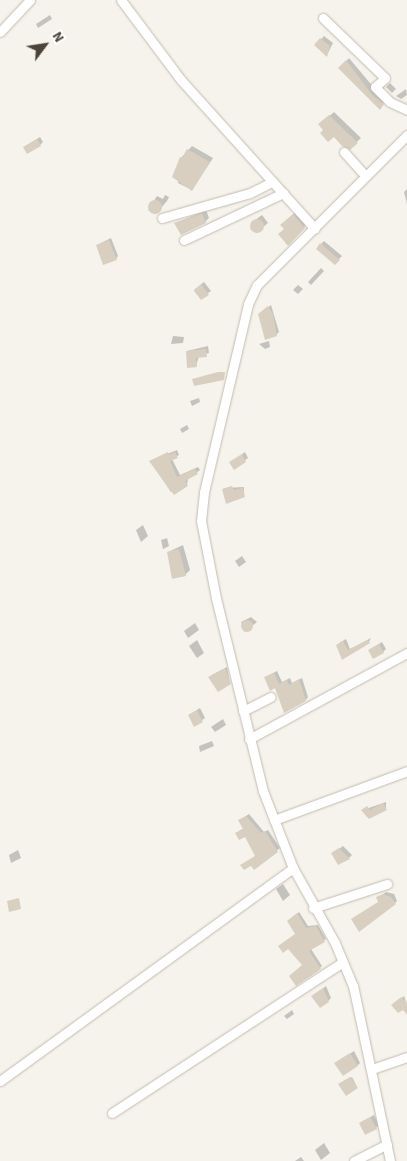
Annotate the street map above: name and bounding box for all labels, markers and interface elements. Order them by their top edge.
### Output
north arrow [20,20,70,70]
text: N [47,28,69,46]

